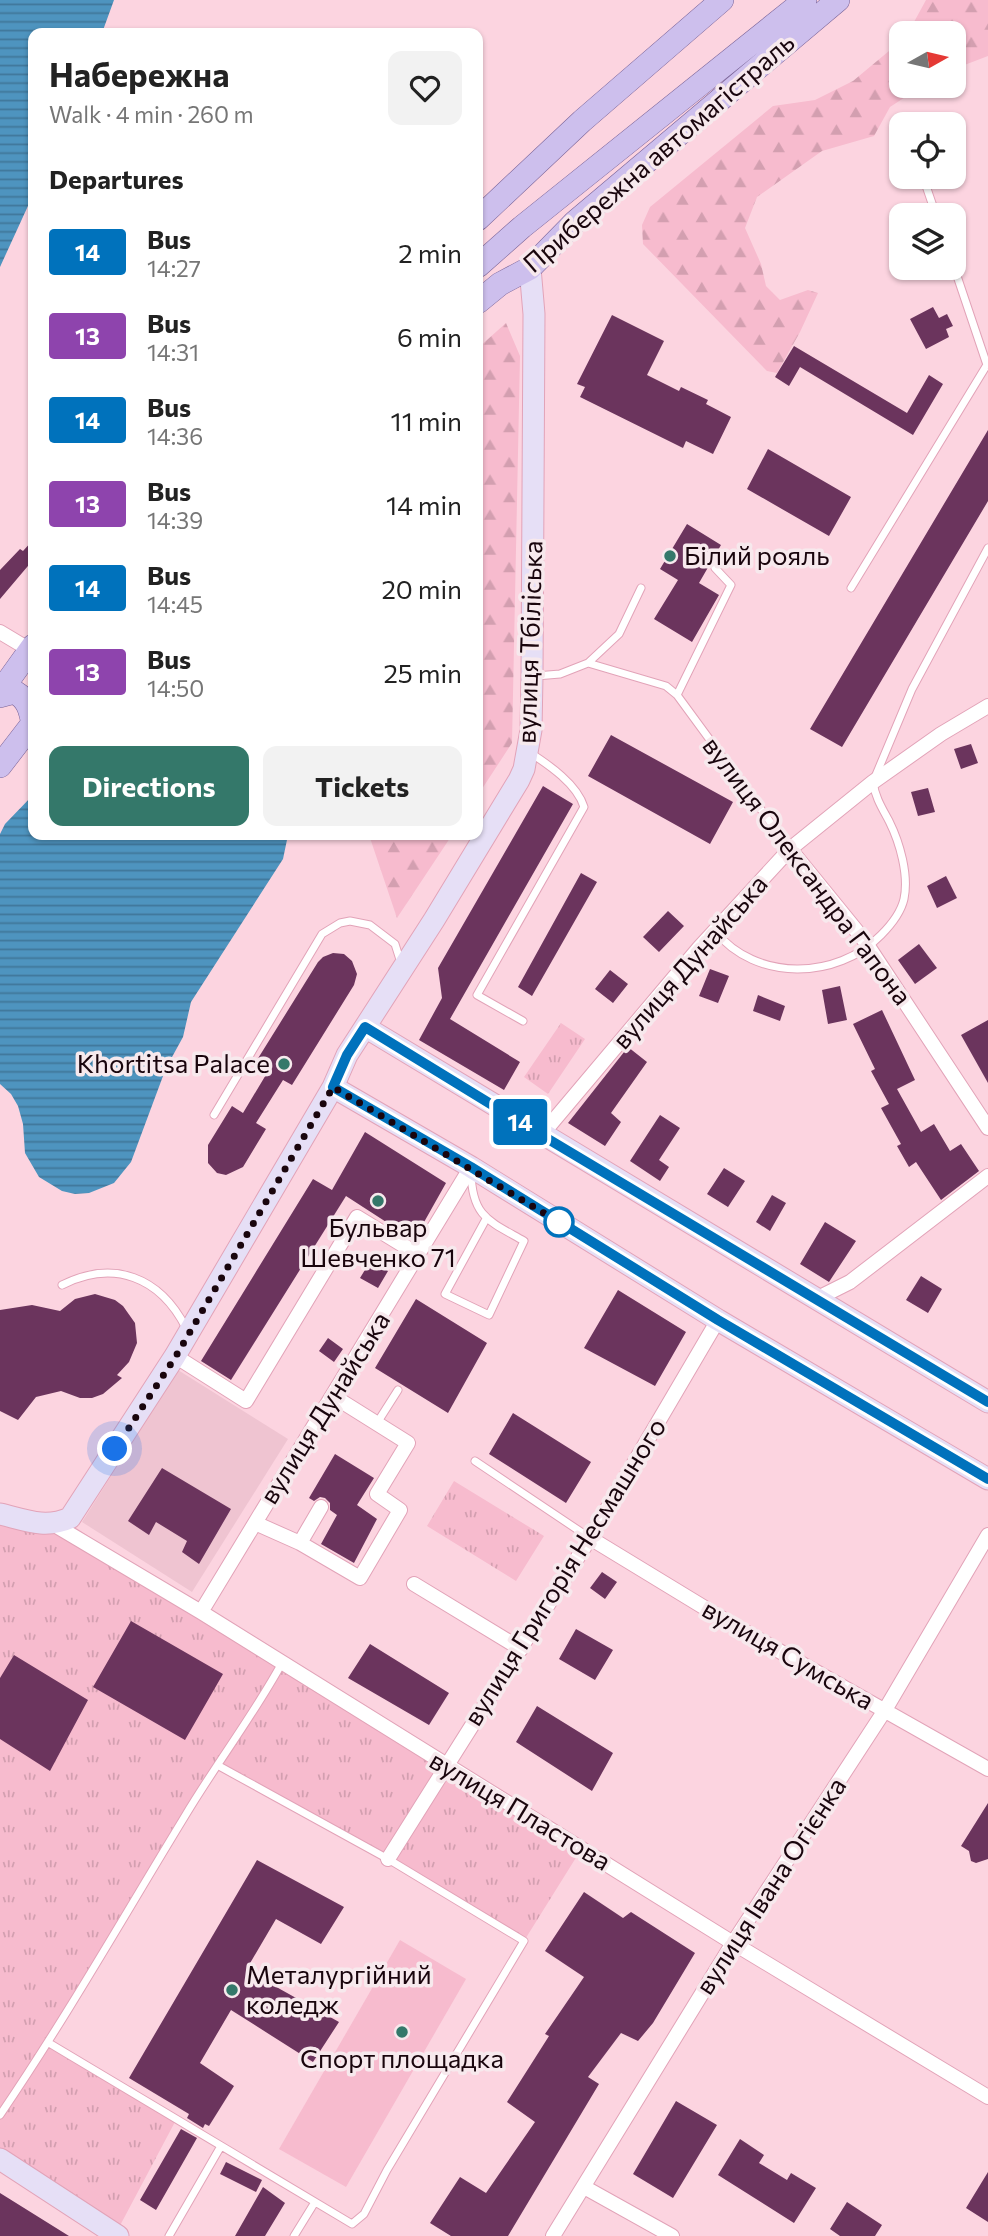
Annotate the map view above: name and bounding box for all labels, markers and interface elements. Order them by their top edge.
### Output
north arrow [889,21,966,98]
map controls [889,21,966,280]
street label: Прибережна автомагістраль [516,26,800,278]
button: heart [388,51,462,125]
text: Набережна [49,53,229,94]
text: Walk · 4 min · 260 m [49,100,254,128]
button: locate [889,112,966,189]
text: Departures [49,163,184,194]
button: layers [889,203,966,280]
text: Bus [147,223,191,254]
text: 14 [75,237,100,266]
text: 2 min [398,237,462,268]
text: 14:27 [147,254,201,282]
text: Bus [147,307,191,338]
text: 13 [75,321,100,350]
text: 6 min [397,321,462,352]
text: 14:31 [147,338,199,366]
text: Bus [147,391,191,422]
text: 14 [75,405,100,434]
text: 11 min [391,405,462,436]
text: 14:36 [147,422,203,450]
text: Bus [147,475,191,506]
text: 13 [75,489,100,518]
text: 14 min [386,489,462,520]
text: 14:39 [147,506,203,534]
place label: Білий рояль [684,539,830,570]
street label: вулиця Тбіліська [509,540,548,744]
marker: Білий рояль [662,548,678,564]
text: Bus [147,559,191,590]
text: 14 [75,573,100,602]
text: 20 min [381,573,462,604]
text: 14:45 [147,590,203,618]
text: Bus [147,643,191,674]
text: 13 [75,657,100,686]
text: 25 min [383,657,462,688]
text: 14:50 [147,674,204,702]
street label: вулиця Олександра Гапона [697,730,919,1010]
button: Directions [49,746,249,826]
button: Tickets [263,746,462,826]
street label: вулиця Дунайська [605,868,773,1054]
place label: Khortitsa Palace [77,1047,270,1078]
marker: Khortitsa Palace [276,1056,292,1072]
line badge: 14 [489,1099,552,1145]
text: 14 [507,1107,533,1136]
marker: Бульвар Шевченко 71 [370,1193,386,1209]
unlabelled marker [544,1207,574,1237]
place label: Бульвар Шевченко 71 [300,1211,456,1272]
street label: вулиця Дунайська [252,1305,395,1509]
street label: вулиця Григорія Несмашного [456,1412,671,1731]
your location [97,1431,132,1466]
street label: вулиця Сумська [698,1592,880,1715]
street label: вулиця Пластова [425,1743,617,1876]
street label: вулиця Івана Огієнка [688,1771,851,1999]
place label: Металургійний коледж [246,1958,432,2019]
marker: Металургійний коледж [224,1982,240,1998]
marker: Спорт площадка [394,2024,410,2040]
place label: Спорт площадка [300,2042,504,2073]

